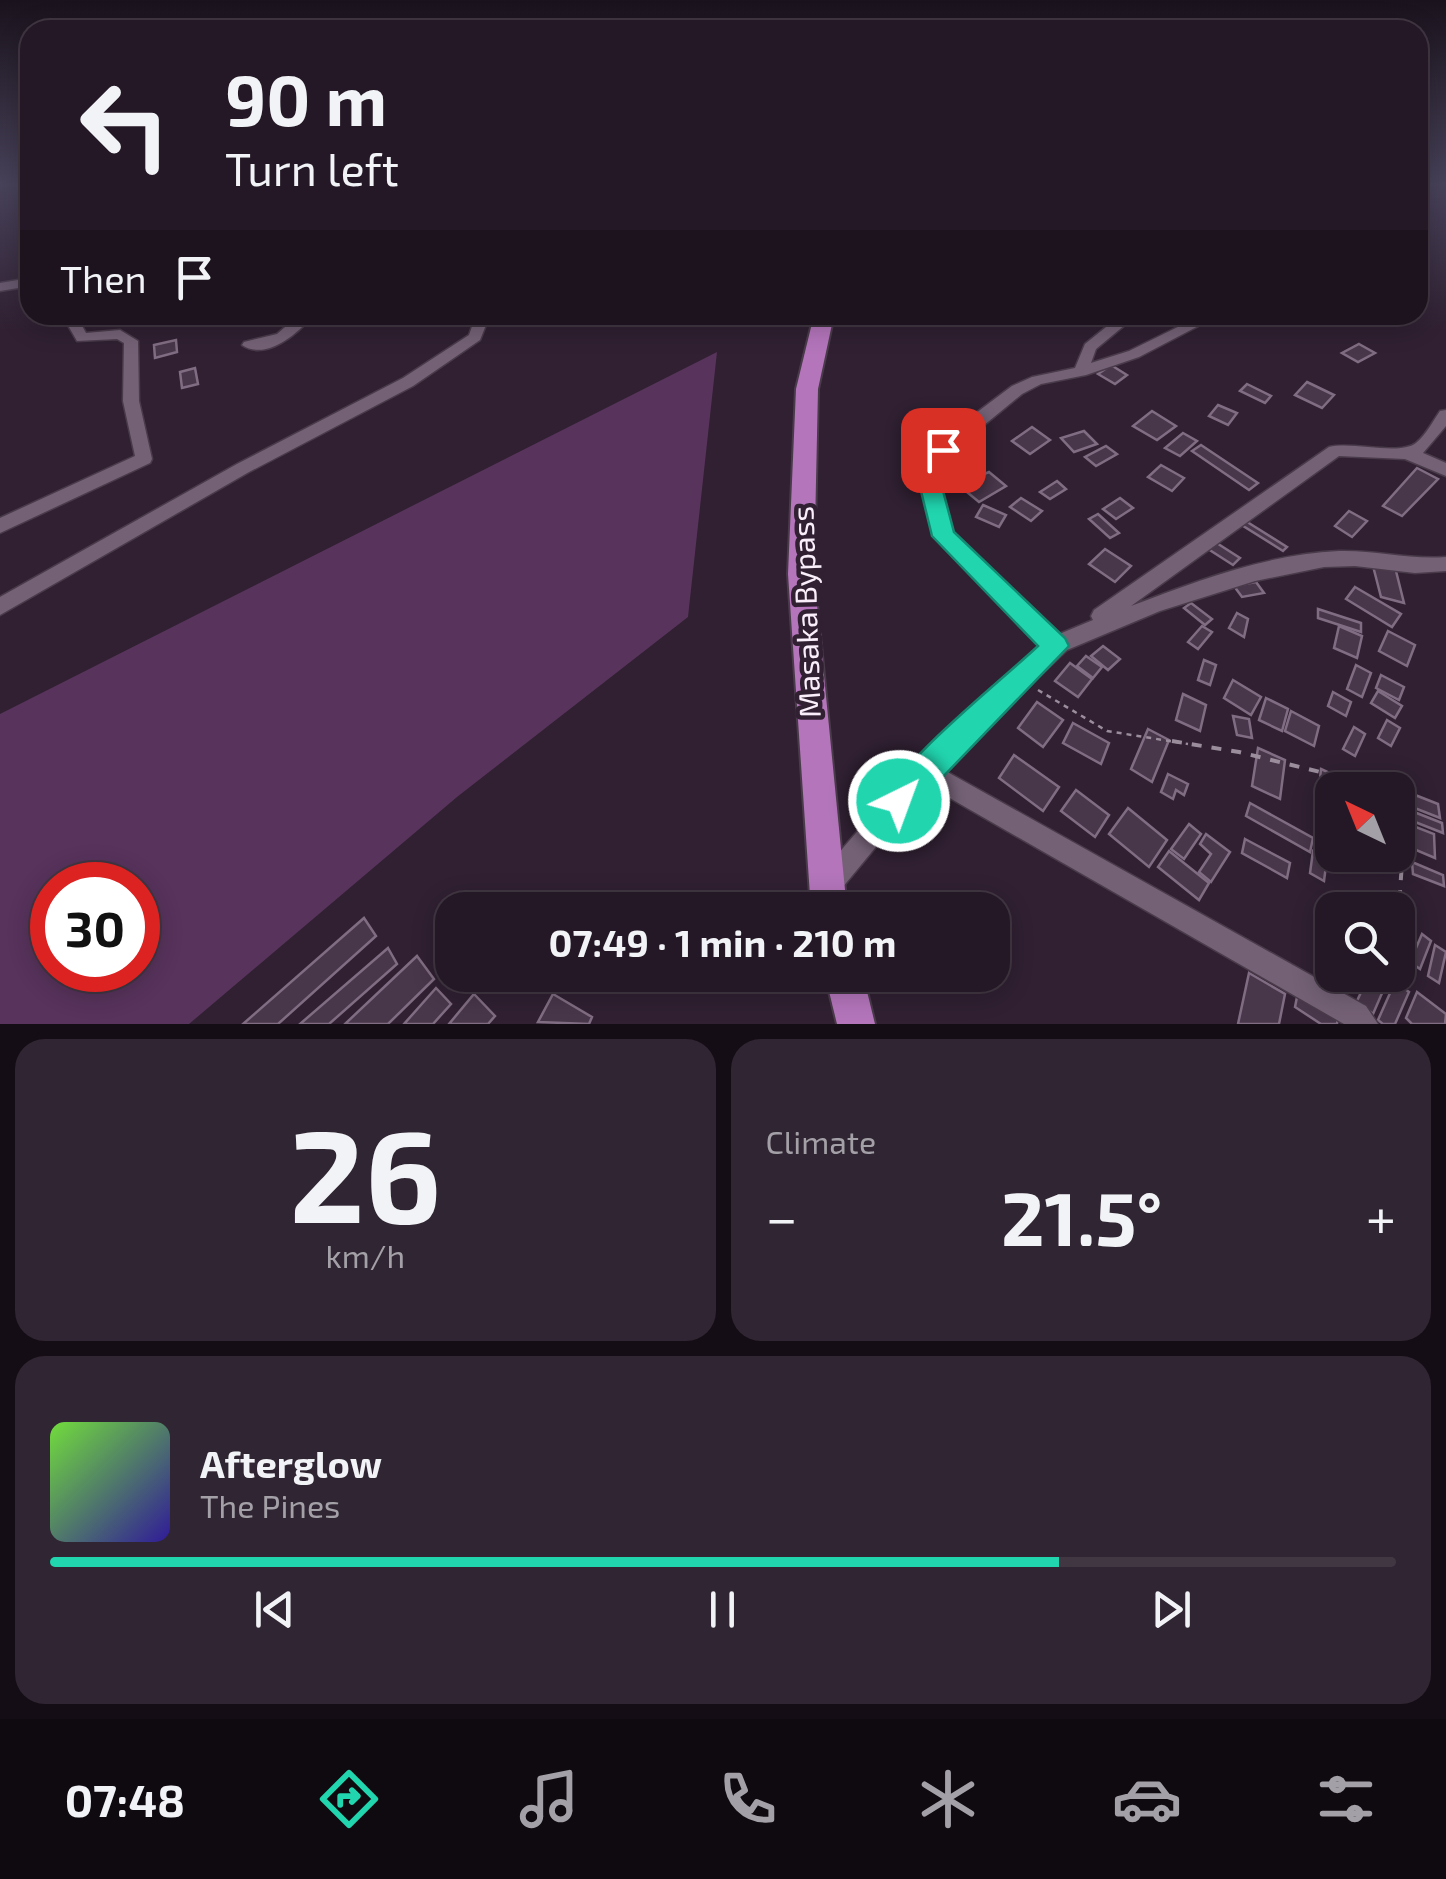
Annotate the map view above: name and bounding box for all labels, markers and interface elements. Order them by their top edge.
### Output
text: 90 m [225,56,387,140]
icon: left [60,60,190,190]
text: Turn left [225,141,399,195]
icon: arrive [167,250,222,305]
text: Then [60,255,147,301]
pin [901,408,986,493]
icon: arrive [916,423,971,478]
street label: Masaka Bypass [783,506,827,719]
position arrow [847,749,951,853]
north arrow [1315,772,1415,872]
map controls [1315,772,1415,992]
speed limit sign: 30 [30,862,160,992]
button: search [1315,892,1415,992]
text: 07:49 · 1 min · 210 m [549,919,896,965]
text: 26 [289,1093,441,1249]
text: Climate [766,1122,876,1160]
text: 21.5° [1001,1171,1162,1261]
text: − [766,1183,798,1249]
text: + [1366,1183,1396,1249]
text: km/h [326,1236,405,1274]
text: Afterglow [200,1440,382,1486]
text: The Pines [200,1486,340,1524]
icon: previous [247,1582,302,1637]
icon: pause [695,1582,750,1637]
icon: next [1144,1582,1199,1637]
icon: directions [314,1764,384,1834]
icon: music [514,1764,584,1834]
icon: phone [713,1764,783,1834]
icon: climate [913,1764,983,1834]
icon: car [1112,1764,1182,1834]
icon: filters [1311,1764,1381,1834]
text: 07:48 [65,1772,185,1826]

